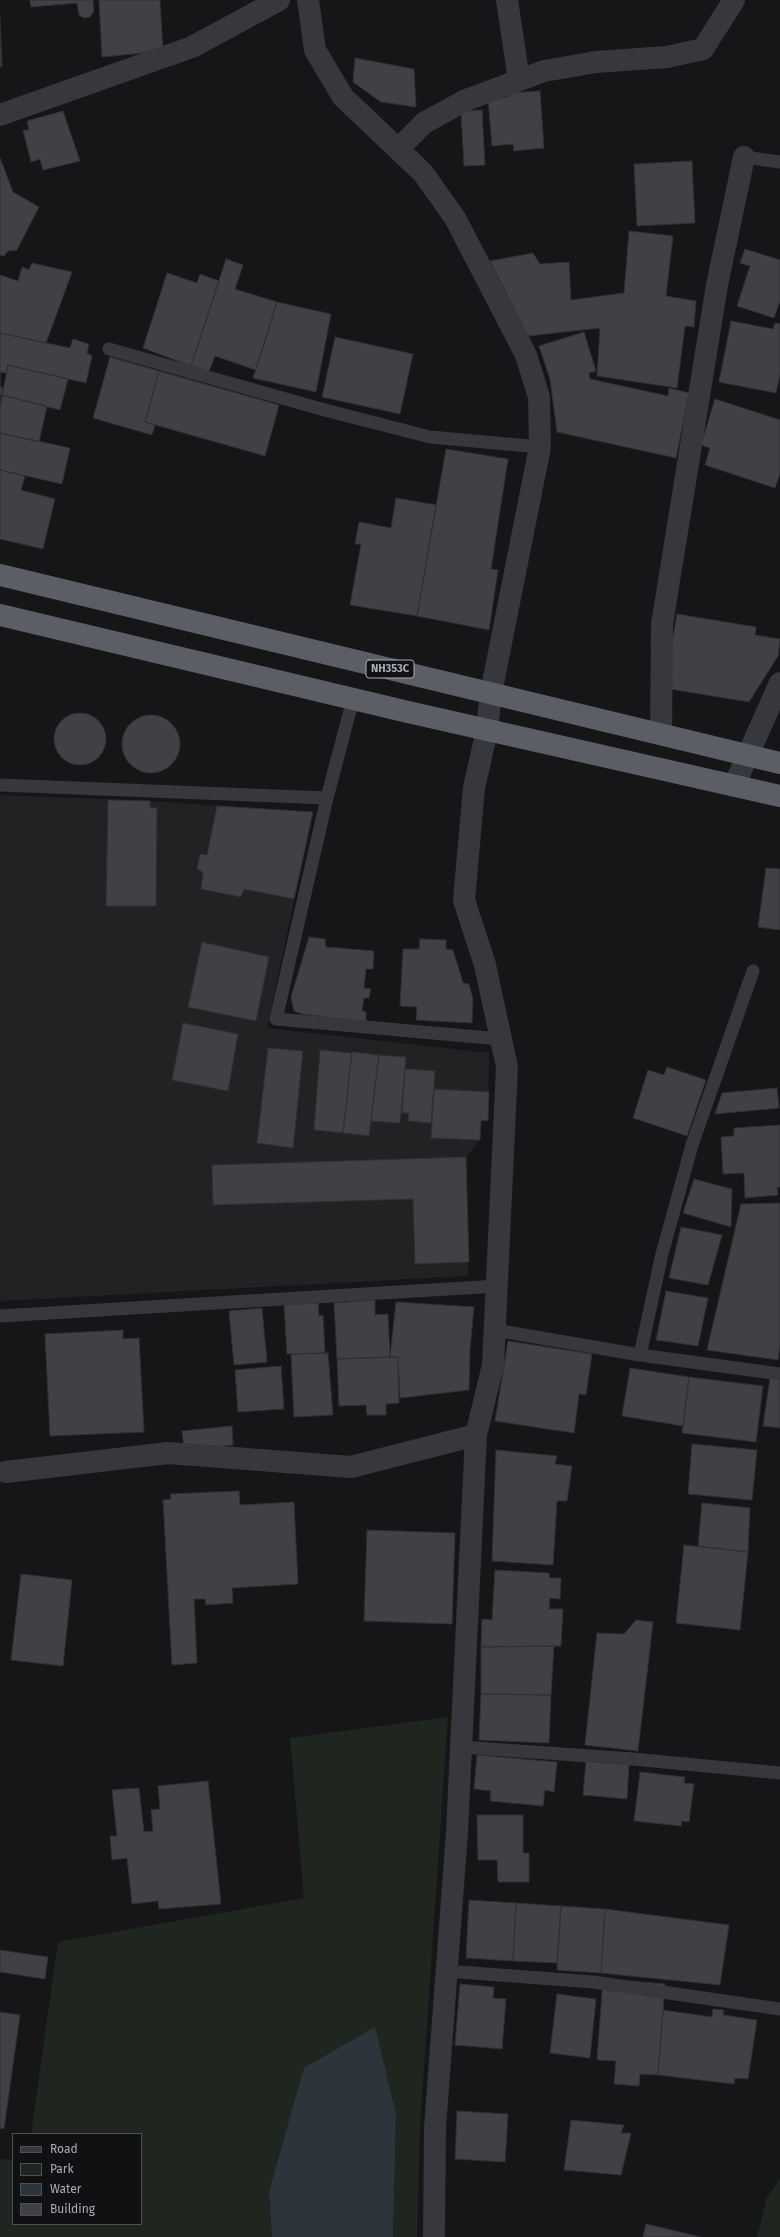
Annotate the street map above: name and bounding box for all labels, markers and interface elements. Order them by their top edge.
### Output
road number: NH353C [366,660,414,678]
legend [12,2133,142,2225]
text: Road [50,2142,78,2156]
text: Park [50,2162,74,2176]
text: Water [50,2182,81,2196]
text: Building [50,2202,95,2216]

